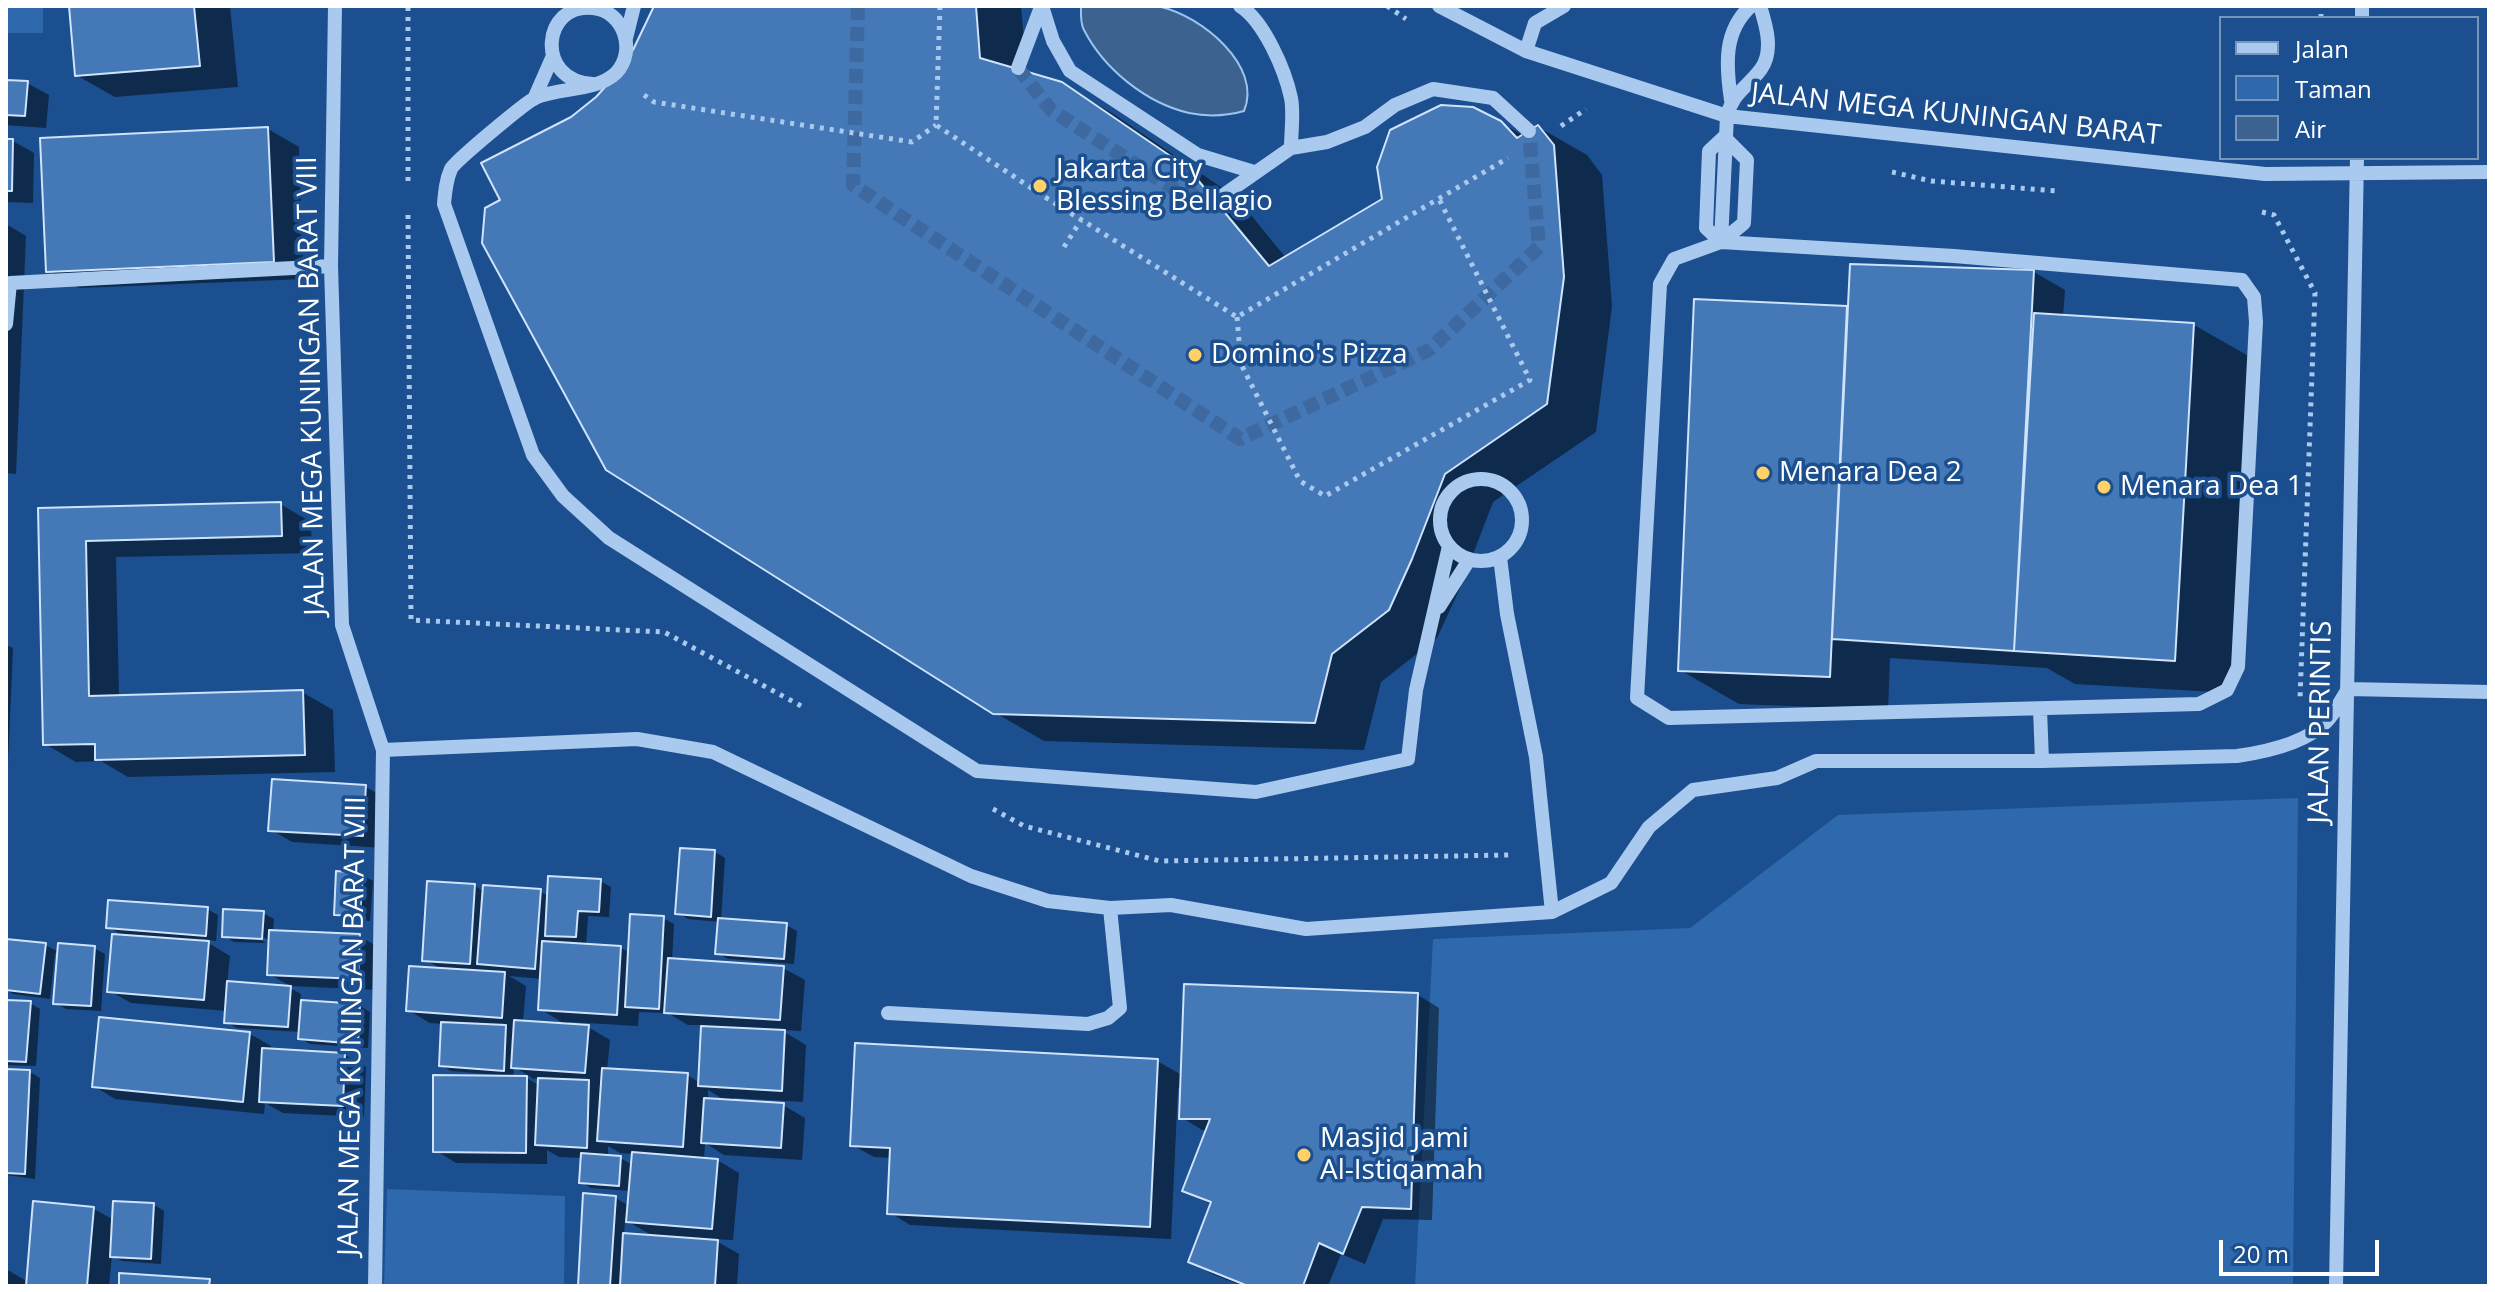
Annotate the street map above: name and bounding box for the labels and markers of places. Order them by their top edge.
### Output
place label: Jakarta City Blessing Bellagio [1056,153,1273,219]
marker: Jakarta City Blessing Bellagio [1031,177,1049,195]
place label: Domino's Pizza [1211,338,1408,372]
marker: Domino's Pizza [1186,346,1204,364]
place label: Menara Dea 2 [1779,456,1962,490]
marker: Menara Dea 2 [1754,464,1772,482]
place label: Menara Dea 1 [2120,470,2303,504]
marker: Menara Dea 1 [2095,478,2113,496]
place label: Masjid Jami Al-Istiqamah [1320,1122,1483,1188]
marker: Masjid Jami Al-Istiqamah [1295,1146,1313,1164]

